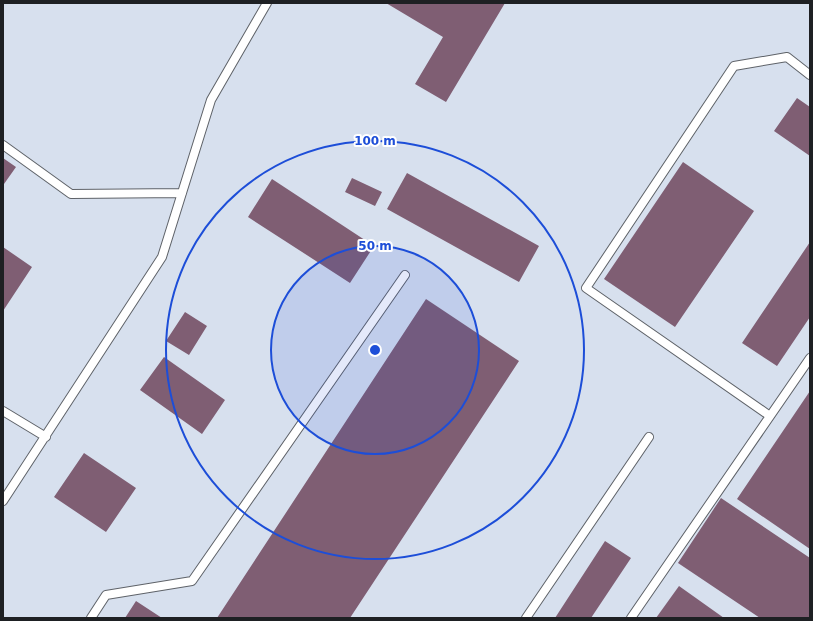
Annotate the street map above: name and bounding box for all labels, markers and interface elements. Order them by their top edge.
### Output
text: 100 m [354,134,396,148]
text: 50 m [358,239,392,253]
centre of rings [368,343,382,357]

